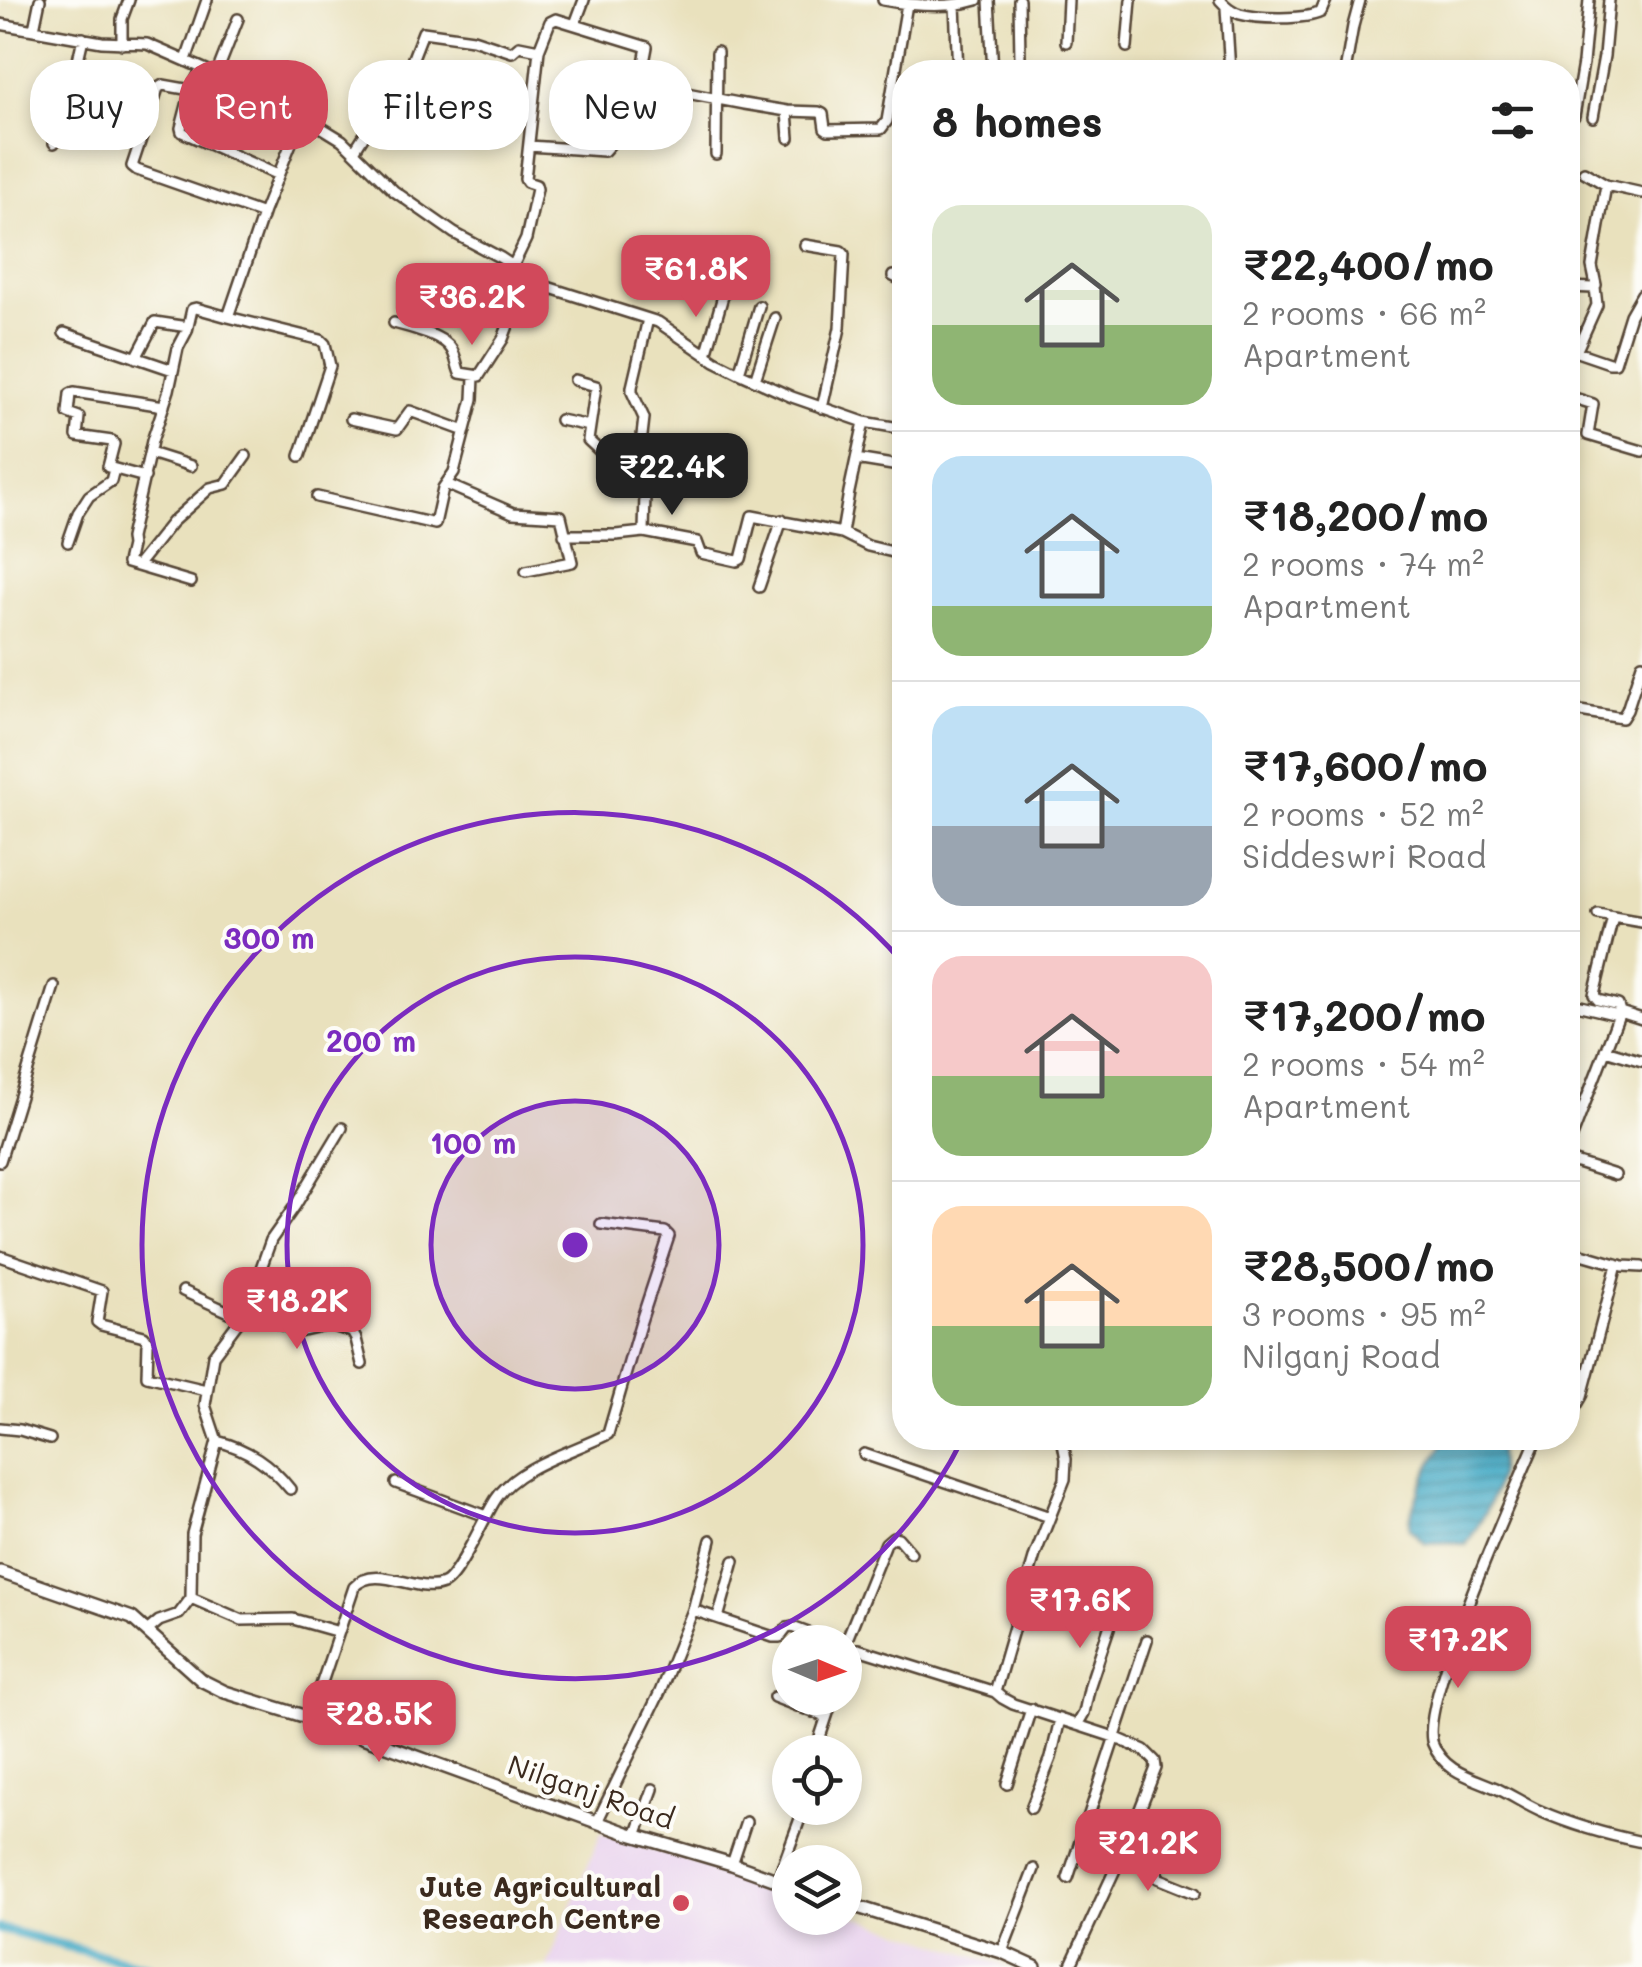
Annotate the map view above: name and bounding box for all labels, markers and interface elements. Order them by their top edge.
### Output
chip: Buy [30,60,159,150]
chip: Rent [179,60,328,150]
chip: Filters [348,60,529,150]
chip: New [549,60,693,150]
text: 8 homes [932,93,1103,148]
icon: filters [1485,93,1540,148]
pin: ₹61.8K [615,235,777,320]
text: ₹22,400/mo [1242,236,1494,291]
icon: home [1012,245,1132,365]
text: ₹61.8K [643,246,749,288]
pin: ₹36.2K [391,263,553,348]
text: ₹36.2K [418,274,526,316]
text: 2 rooms · 66 m² [1242,291,1486,333]
text: Apartment [1242,333,1411,375]
pin: ₹22.4K [591,433,753,518]
text: ₹22.4K [618,444,726,486]
text: ₹18,200/mo [1242,487,1488,542]
icon: home [1012,496,1132,616]
text: 2 rooms · 74 m² [1242,542,1484,584]
text: Apartment [1242,584,1411,626]
text: ₹17,600/mo [1242,737,1488,792]
icon: home [1012,746,1132,866]
text: 2 rooms · 52 m² [1242,792,1484,834]
text: Siddeswri Road [1242,834,1486,876]
text: 300 m [223,917,315,957]
text: ₹17,200/mo [1242,987,1486,1042]
icon: home [1012,996,1132,1116]
text: 200 m [326,1020,416,1060]
text: 2 rooms · 54 m² [1242,1042,1485,1084]
text: Apartment [1242,1084,1411,1126]
text: 100 m [430,1122,516,1162]
centre of rings [557,1227,593,1263]
text: ₹28,500/mo [1242,1237,1494,1292]
icon: home [1012,1246,1132,1366]
pin: ₹18.2K [216,1267,378,1352]
text: ₹18.2K [245,1278,349,1320]
text: 3 rooms · 95 m² [1242,1292,1486,1334]
text: Nilganj Road [1242,1334,1440,1376]
pin: ₹17.6K [999,1566,1161,1651]
text: ₹17.6K [1028,1577,1132,1619]
pin: ₹17.2K [1377,1606,1539,1691]
text: ₹17.2K [1407,1617,1509,1659]
north arrow [772,1625,862,1715]
map controls [772,1625,862,1935]
pin: ₹28.5K [298,1680,460,1765]
text: ₹28.5K [325,1691,433,1733]
button: locate [772,1735,862,1825]
street label: Nilganj Road [503,1746,679,1836]
pin: ₹21.2K [1067,1809,1229,1894]
text: ₹21.2K [1097,1820,1199,1862]
button: layers [772,1845,862,1935]
place label: Jute Agricultural Research Centre [419,1868,661,1936]
marker: Jute Agricultural Research Centre [670,1892,692,1914]

